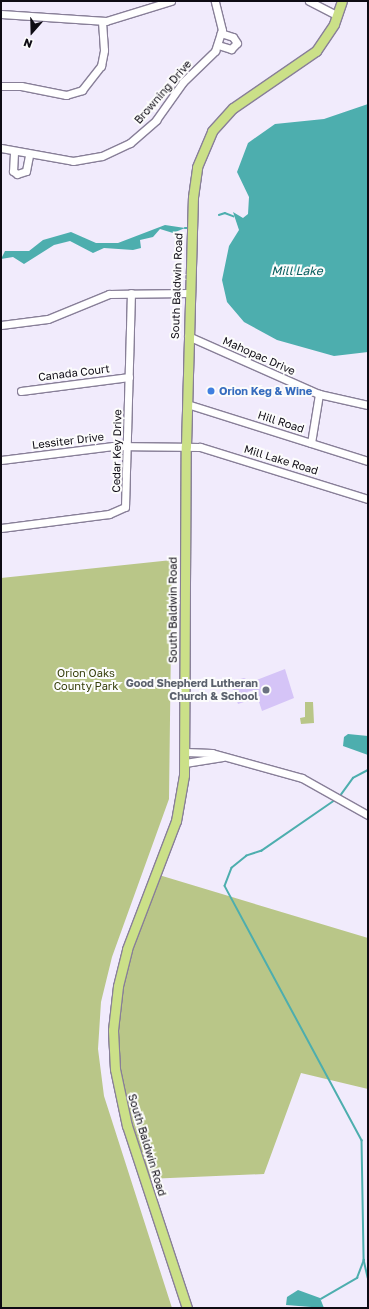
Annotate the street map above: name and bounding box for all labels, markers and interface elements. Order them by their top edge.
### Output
north arrow [12,12,52,52]
text: N [22,36,34,51]
street label: Browning Drive [132,57,194,127]
street label: South Baldwin Road [169,233,185,339]
water label: Mill Lake [271,264,323,278]
street label: Mahopac Drive [221,334,297,378]
street label: Canada Court [37,362,111,384]
place label: Orion Keg & Wine [219,384,312,398]
marker: Orion Keg & Wine [206,386,216,396]
street label: Hill Road [256,408,306,436]
street label: Cedar Key Drive [110,409,124,493]
street label: Lessiter Drive [31,430,105,452]
street label: Mill Lake Road [242,442,320,478]
street label: South Baldwin Road [166,557,180,663]
park label: Orion Oaks County Park [54,667,118,693]
place label: Good Shepherd Lutheran Church & School [126,677,258,703]
marker: Good Shepherd Lutheran Church & School [261,685,271,695]
street label: South Baldwin Road [125,1092,169,1198]

